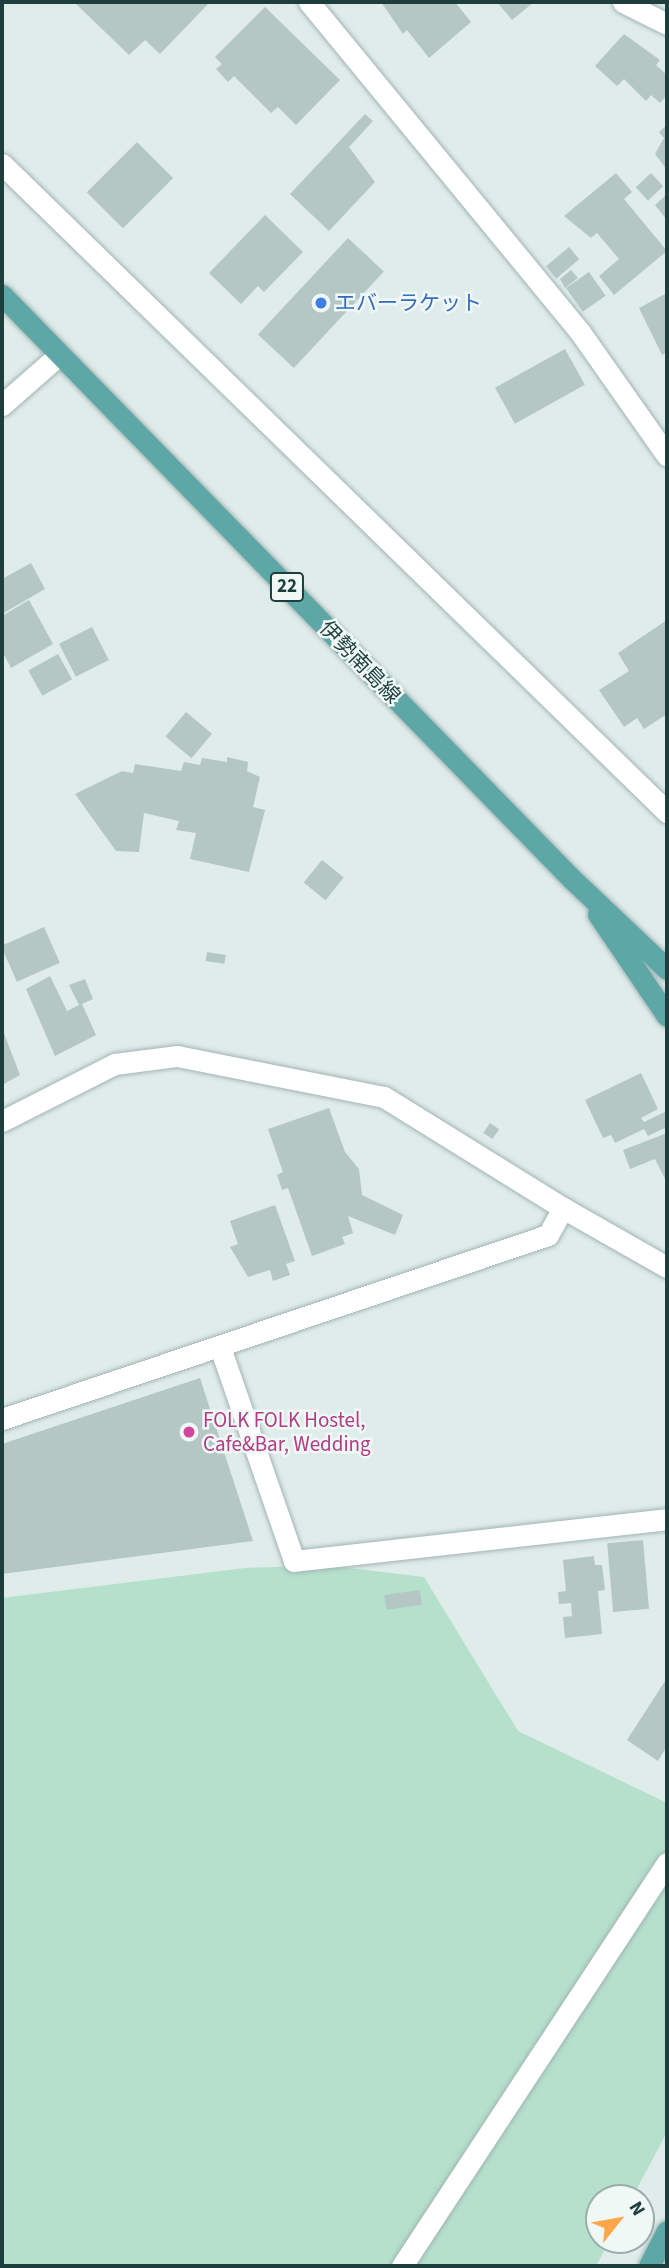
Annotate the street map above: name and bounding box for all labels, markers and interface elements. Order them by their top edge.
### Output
place label: エバーラケット [335,290,482,316]
marker: エバーラケット [313,295,329,311]
road number: 22 [270,572,304,602]
street label: 伊勢南島線 [314,615,406,709]
place label: FOLK FOLK Hostel, Cafe&Bar, Wedding [203,1407,371,1457]
marker: FOLK FOLK Hostel, Cafe&Bar, Wedding [181,1424,197,1440]
north arrow [585,2184,655,2254]
text: N [622,2197,652,2221]

